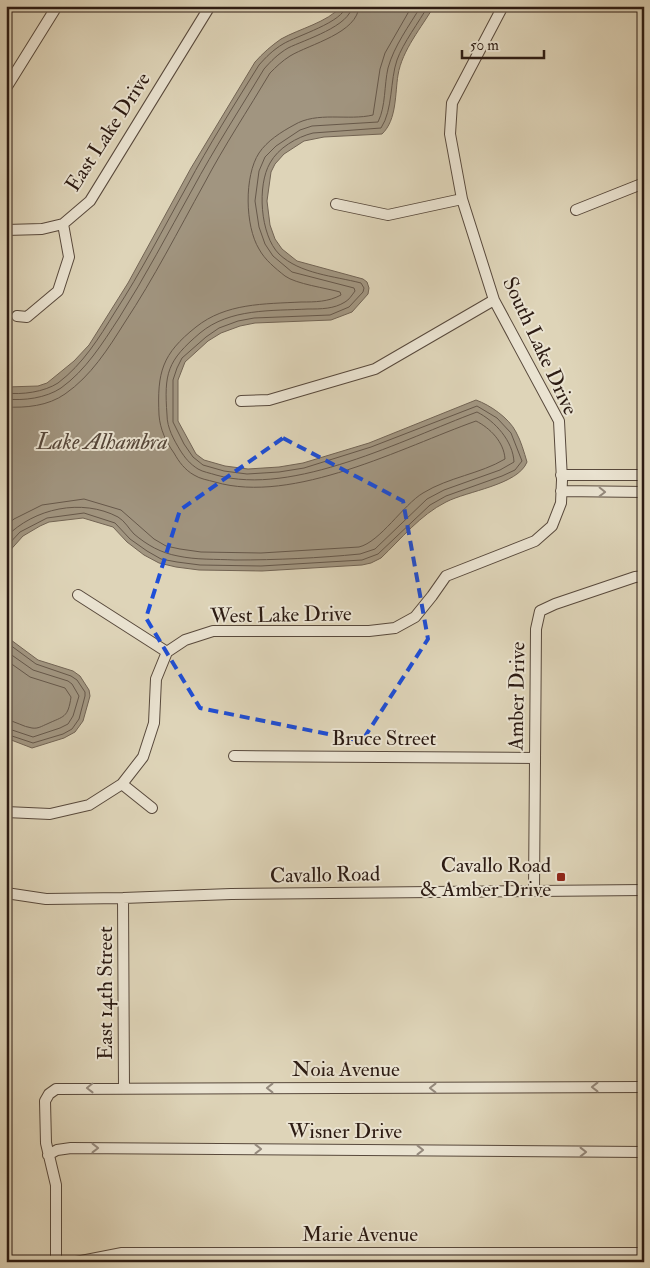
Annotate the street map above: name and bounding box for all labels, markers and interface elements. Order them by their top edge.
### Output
scale bar [462,28,545,60]
text: 50 m [470,36,499,55]
street label: East Lake Drive [59,67,157,197]
street label: South Lake Drive [496,272,584,420]
water label: Lake Alhambra [35,428,168,456]
one-way arrow [599,486,607,497]
street label: West Lake Drive [209,600,352,630]
street label: Amber Drive [503,641,531,752]
street label: Bruce Street [332,725,436,752]
place label: Cavallo Road & Amber Drive [420,852,552,903]
street label: Cavallo Road [270,861,381,889]
marker: Cavallo Road & Amber Drive [555,871,567,883]
street label: East 14th Street [92,926,119,1060]
street label: Noia Avenue [292,1056,400,1083]
one-way arrow [591,1082,598,1092]
one-way arrow [86,1083,94,1093]
one-way arrow [266,1083,274,1093]
one-way arrow [428,1083,436,1093]
street label: Wisner Drive [287,1118,402,1145]
one-way arrow [92,1143,100,1153]
one-way arrow [254,1144,262,1154]
one-way arrow [417,1145,425,1156]
one-way arrow [580,1147,587,1157]
street label: Marie Avenue [302,1221,418,1248]

